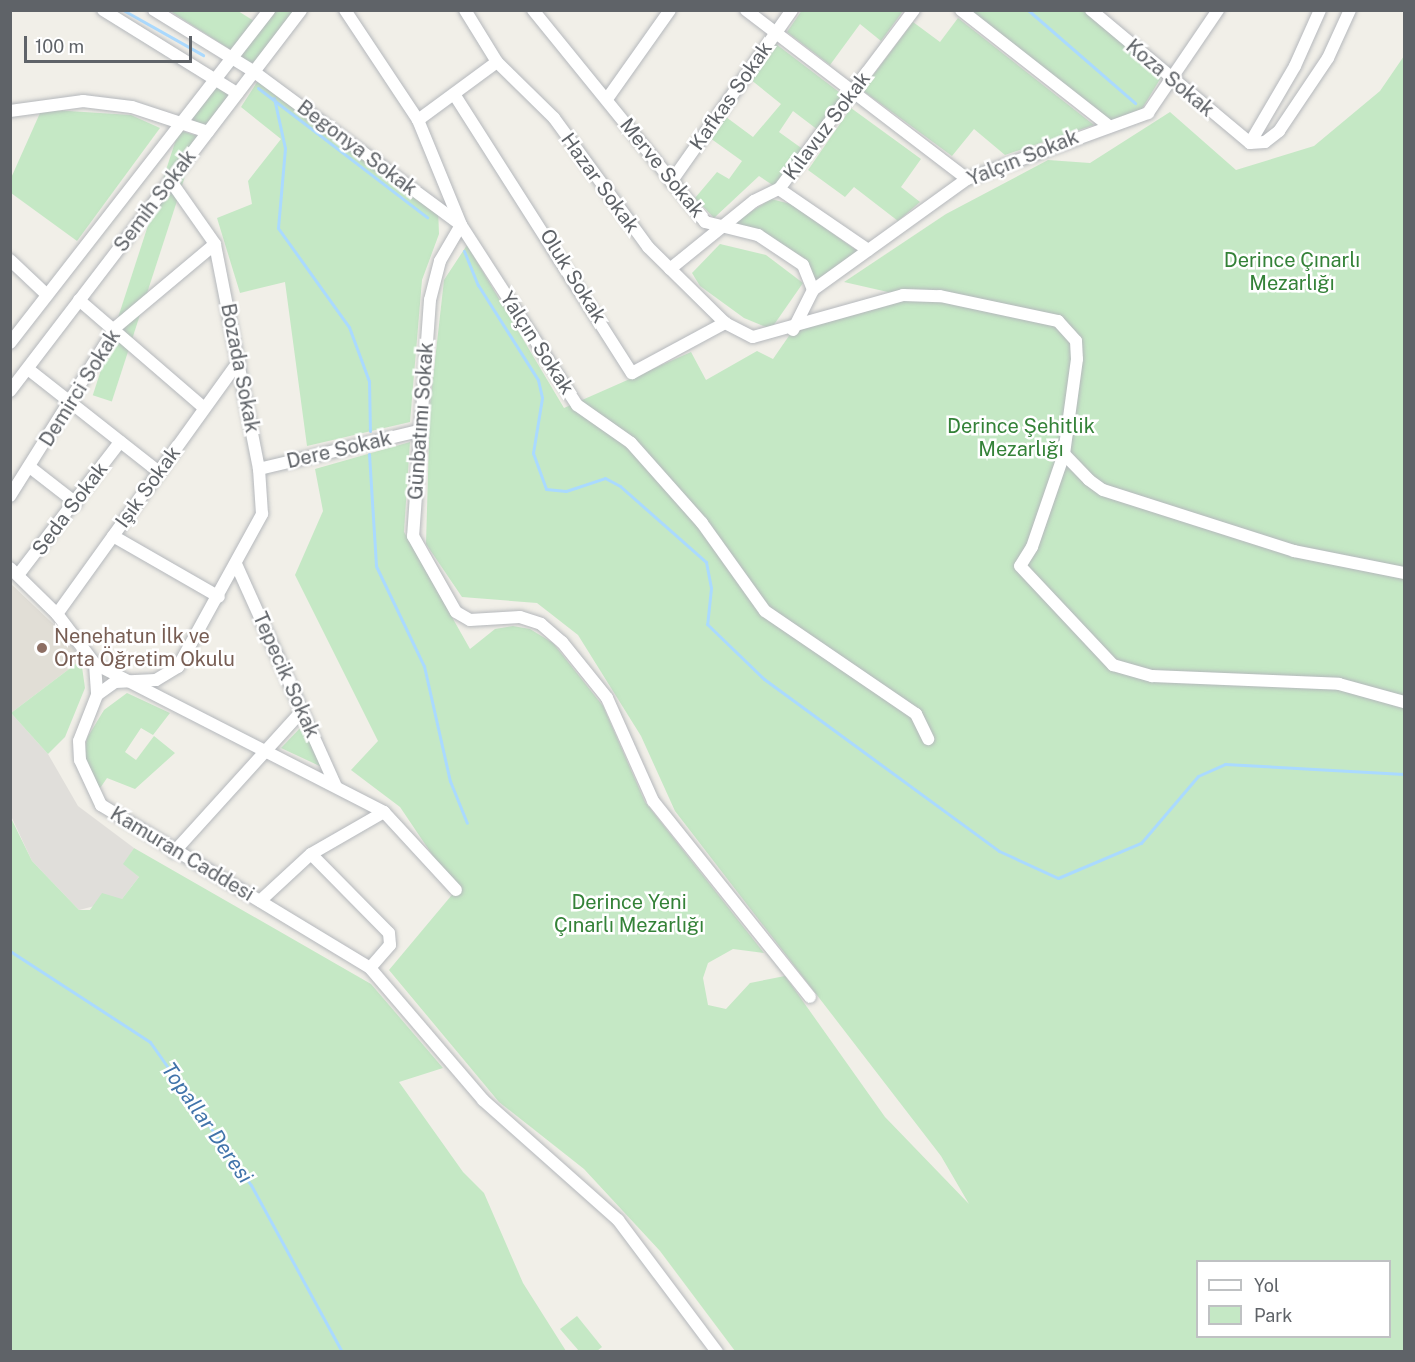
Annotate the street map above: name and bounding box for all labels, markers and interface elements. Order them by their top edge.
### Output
scale bar [27,24,195,62]
street label: Koza Sokak [1121,34,1219,122]
text: 100 m [35,36,84,57]
street label: Kafkas Sokak [685,37,777,155]
street label: Kılavuz Sokak [778,67,876,185]
street label: Begonya Sokak [292,95,422,201]
street label: Merve Sokak [615,113,709,223]
street label: Yalçın Sokak [964,125,1082,191]
street label: Hazar Sokak [556,128,644,238]
street label: Semih Sokak [109,145,201,257]
street label: Oluk Sokak [535,225,611,327]
park label: Derince Çınarlı Mezarlığı [1224,248,1360,295]
street label: Yalçın Sokak [495,287,579,399]
street label: Bozada Sokak [216,301,264,435]
street label: Demirci Sokak [34,325,126,451]
street label: Günbatımı Sokak [404,341,438,501]
park label: Derince Şehitlik Mezarlığı [947,414,1095,461]
street label: Dere Sokak [284,426,394,474]
street label: Işık Sokak [110,442,186,532]
street label: Seda Sokak [27,458,113,560]
street label: Tepecik Sokak [248,608,324,742]
place label: Nenehatun İlk ve Orta Öğretim Okulu [54,624,235,671]
marker: Nenehatun İlk ve Orta Öğretim Okulu [35,641,49,655]
street label: Kamuran Caddesi [106,802,258,906]
park label: Derince Yeni Çınarlı Mezarlığı [554,891,704,938]
water label: Topallar Deresi [156,1058,258,1188]
legend [1196,1260,1391,1338]
text: Yol [1254,1275,1279,1296]
text: Park [1254,1305,1292,1326]

